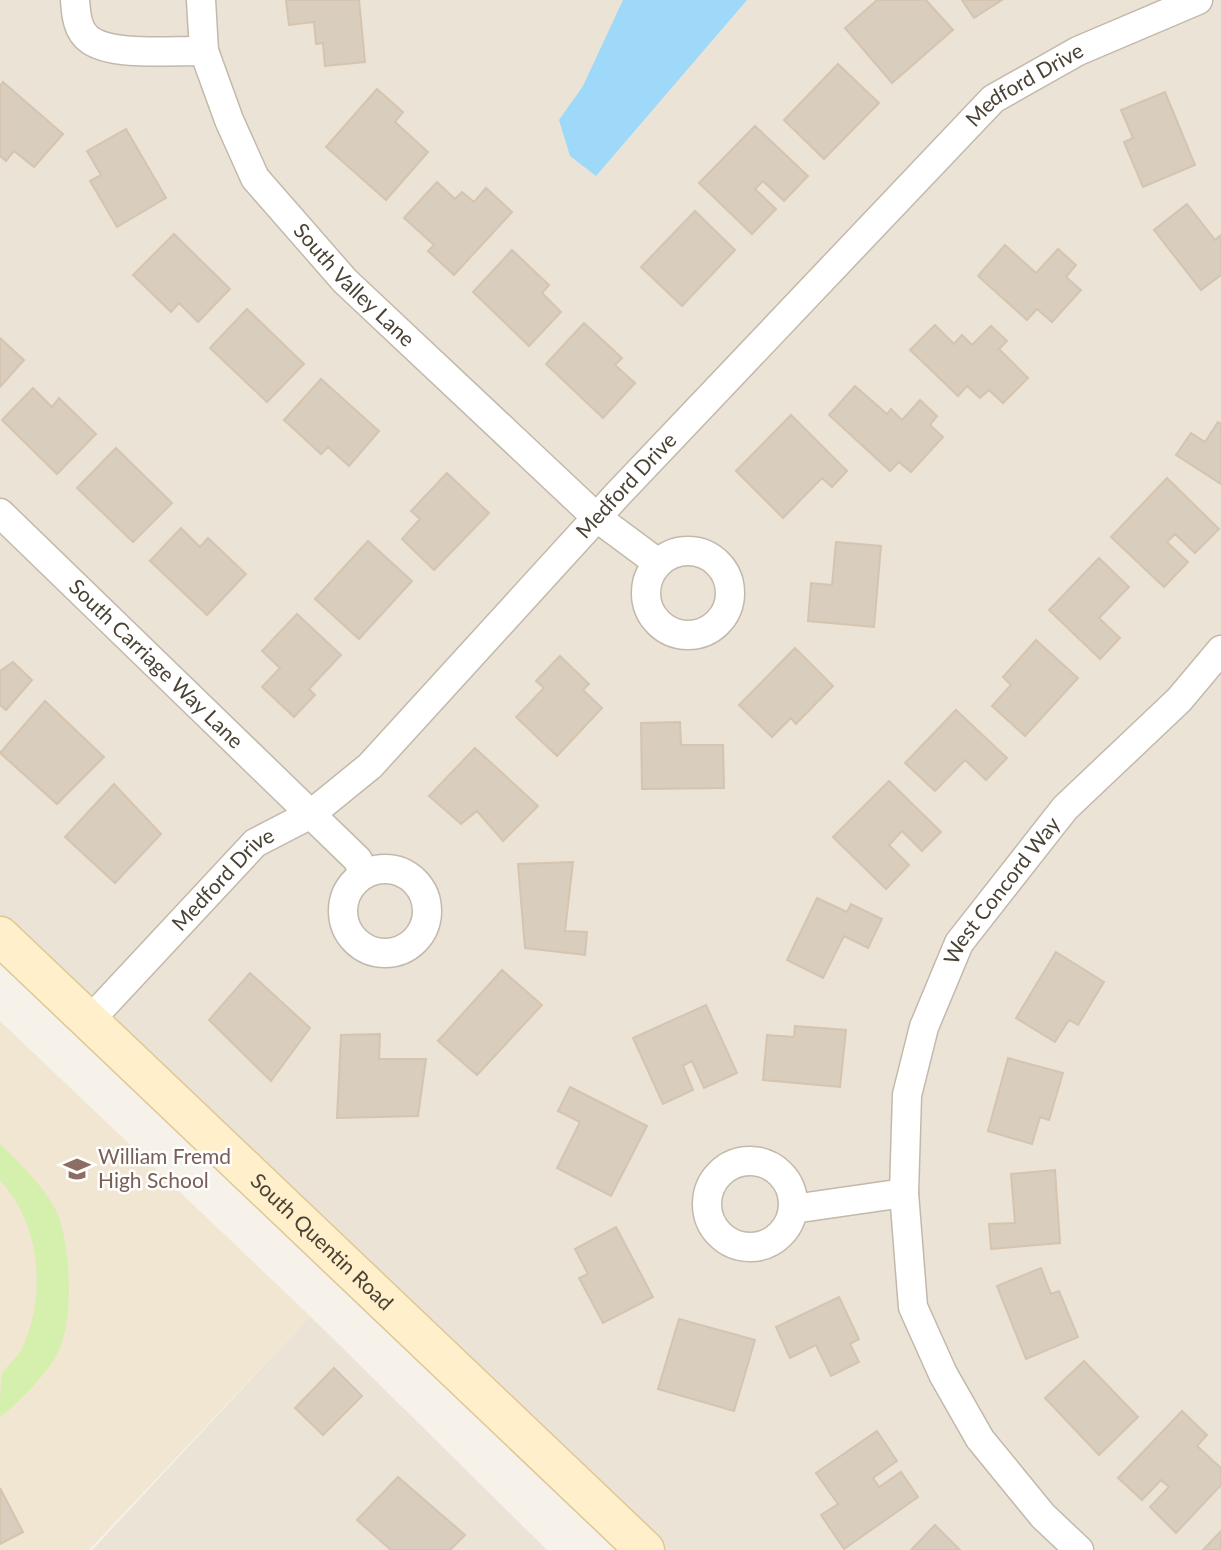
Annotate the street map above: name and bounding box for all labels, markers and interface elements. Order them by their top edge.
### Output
street label: Medford Drive [960,37,1087,131]
street label: South Valley Lane [289,218,420,351]
street label: Medford Drive [570,427,681,543]
street label: South Carriage Way Lane [65,573,249,753]
street label: West Concord Way [938,811,1064,968]
street label: Medford Drive [166,821,278,935]
place label: William Fremd High School [98,1143,231,1192]
school or university icon: William Fremd High School [62,1154,92,1184]
street label: South Quentin Road [246,1167,399,1315]

